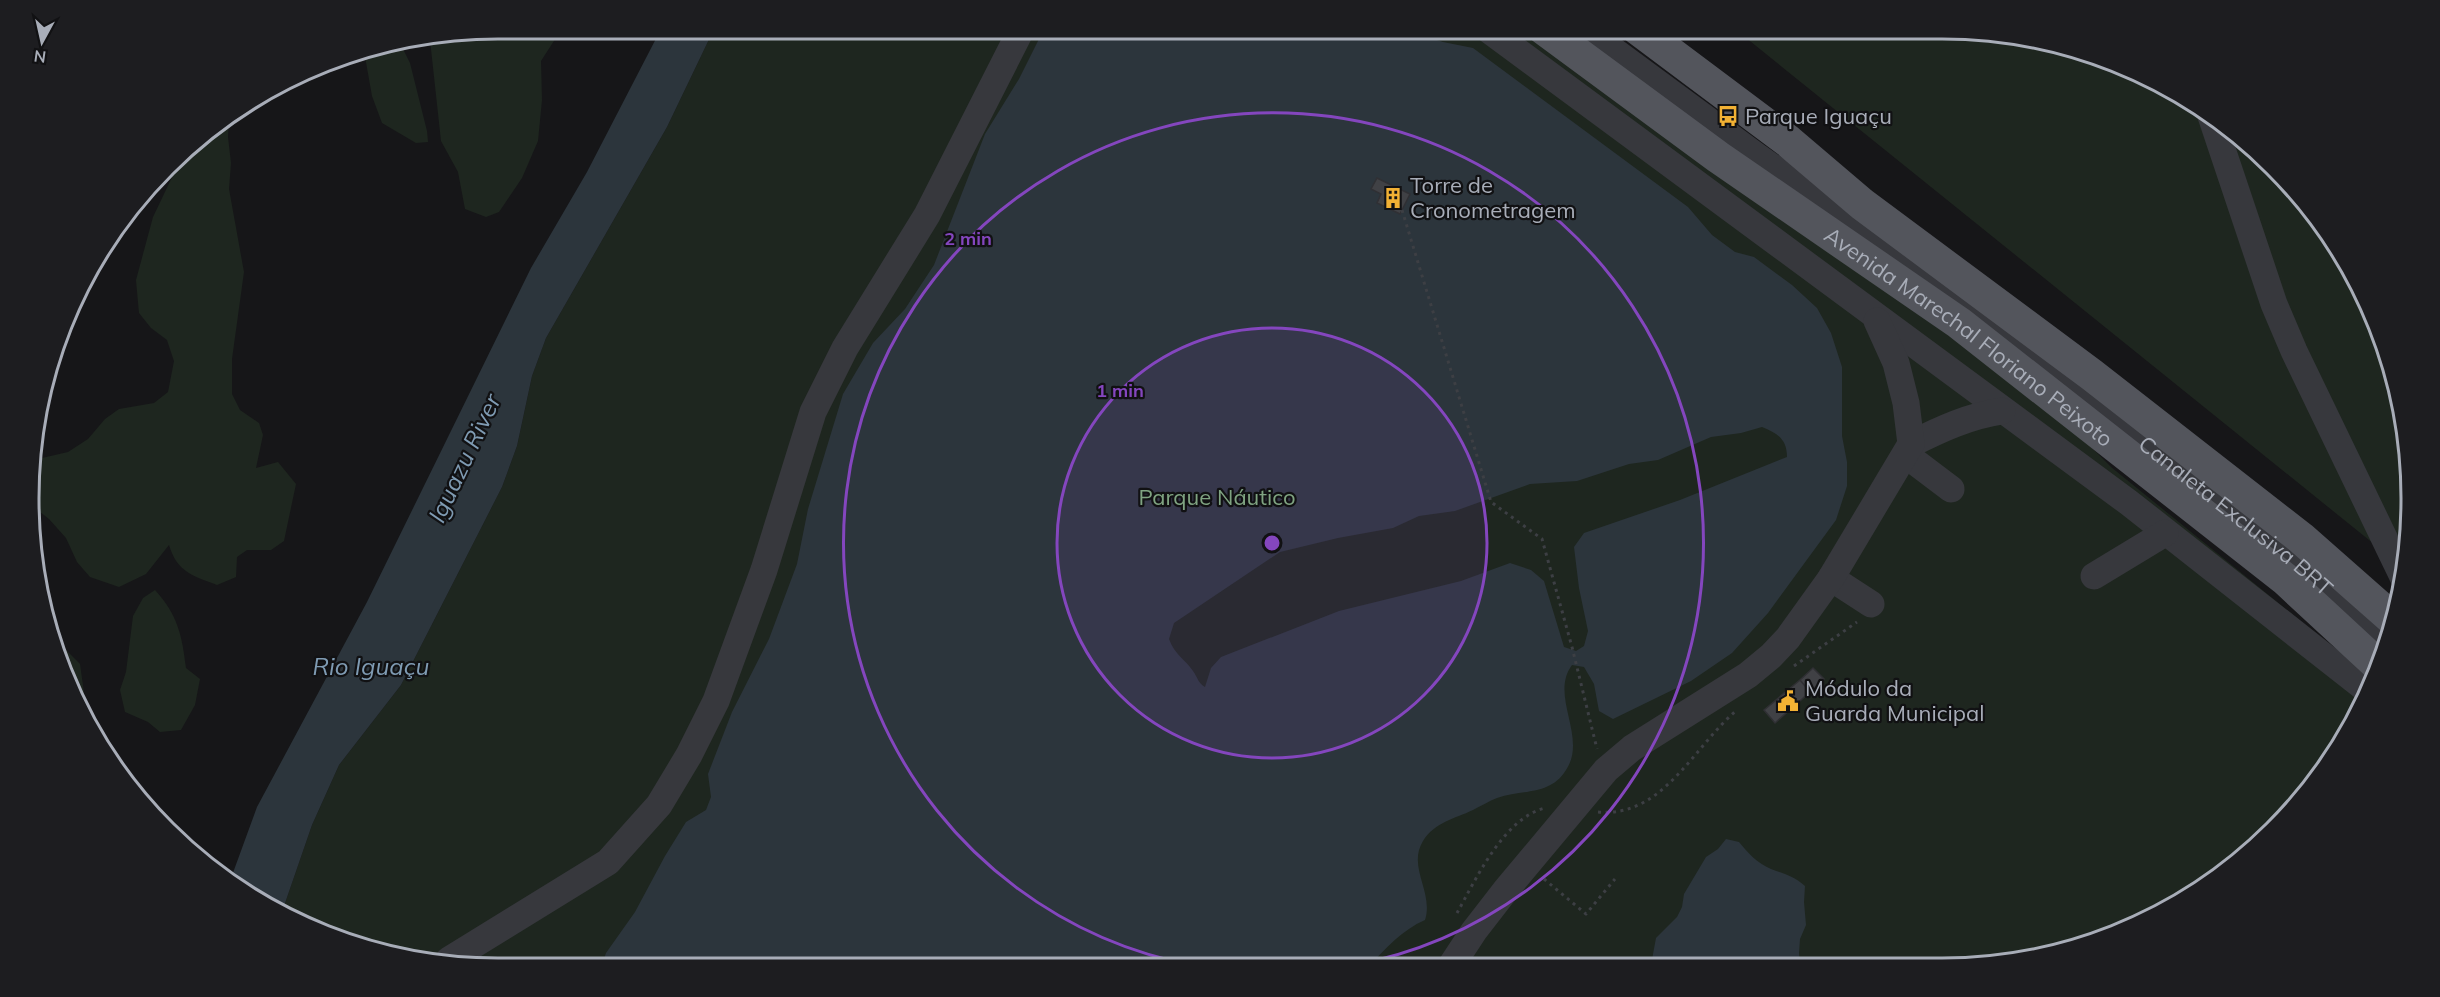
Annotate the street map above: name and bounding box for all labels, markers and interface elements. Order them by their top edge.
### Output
north arrow [12,12,72,72]
text: N [33,46,47,68]
place label: Parque Iguaçu [1745,102,1892,130]
bus stop icon: Parque Iguaçu [1716,104,1740,128]
place label: Torre de Cronometragem [1410,171,1576,224]
building icon: Torre de Cronometragem [1381,186,1405,210]
street label: Avenida Marechal Floriano Peixoto [1819,221,2119,453]
text: 2 min [944,227,992,250]
text: 1 min [1096,379,1144,402]
water label: Iguazu River [421,388,507,527]
street label: Canaleta Exclusiva BRT [2133,430,2339,602]
park label: Parque Náutico [1139,483,1295,511]
centre of rings [1262,533,1282,553]
water label: Rio Iguaçu [313,651,429,681]
place label: Módulo da Guarda Municipal [1805,674,1984,727]
public building icon: Módulo da Guarda Municipal [1776,689,1800,713]

